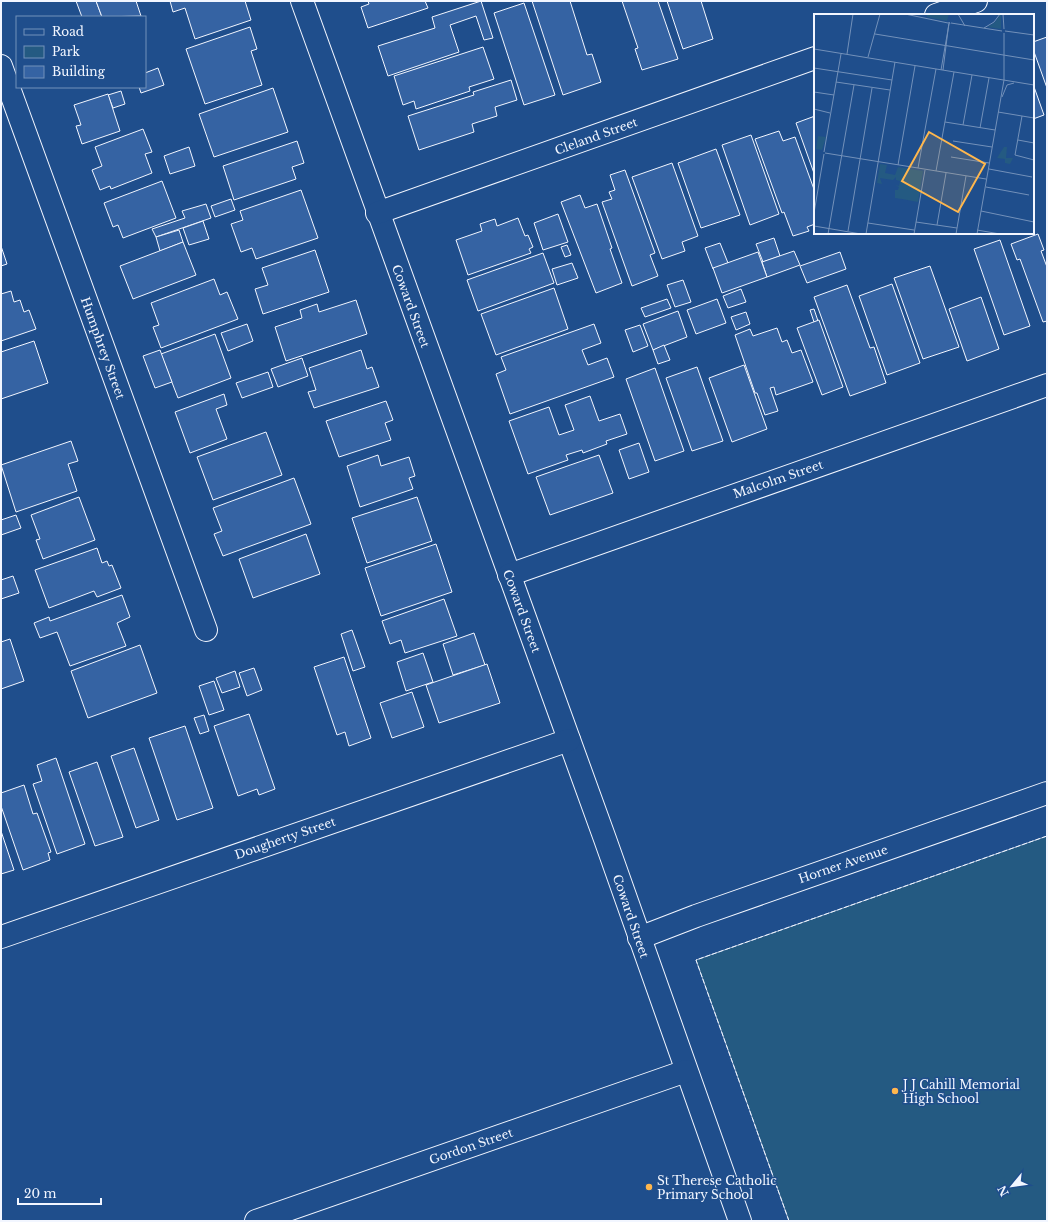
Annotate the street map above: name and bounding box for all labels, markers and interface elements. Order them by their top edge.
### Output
inset map [814,14,1034,234]
legend [16,16,146,88]
text: Road [52,24,84,39]
text: Park [52,44,80,59]
text: Building [52,64,106,79]
street label: Cleland Street [553,114,640,158]
street label: Coward Street [389,262,433,350]
street label: Humphrey Street [78,295,129,401]
street label: Malcolm Street [731,456,825,501]
street label: Coward Street [500,567,544,655]
street label: Dougherty Street [232,814,338,862]
street label: Horner Avenue [796,842,890,886]
street label: Coward Street [610,872,652,960]
place label: J J Cahill Memorial High School [901,1077,1020,1106]
marker: J J Cahill Memorial High School [890,1086,900,1096]
street label: Gordon Street [427,1124,515,1167]
north arrow [992,1166,1032,1206]
place label: St Therese Catholic Primary School [657,1173,777,1202]
scale bar [18,1180,101,1206]
marker: St Therese Catholic Primary School [644,1182,654,1192]
text: N [994,1182,1012,1199]
text: 20 m [24,1186,56,1201]

